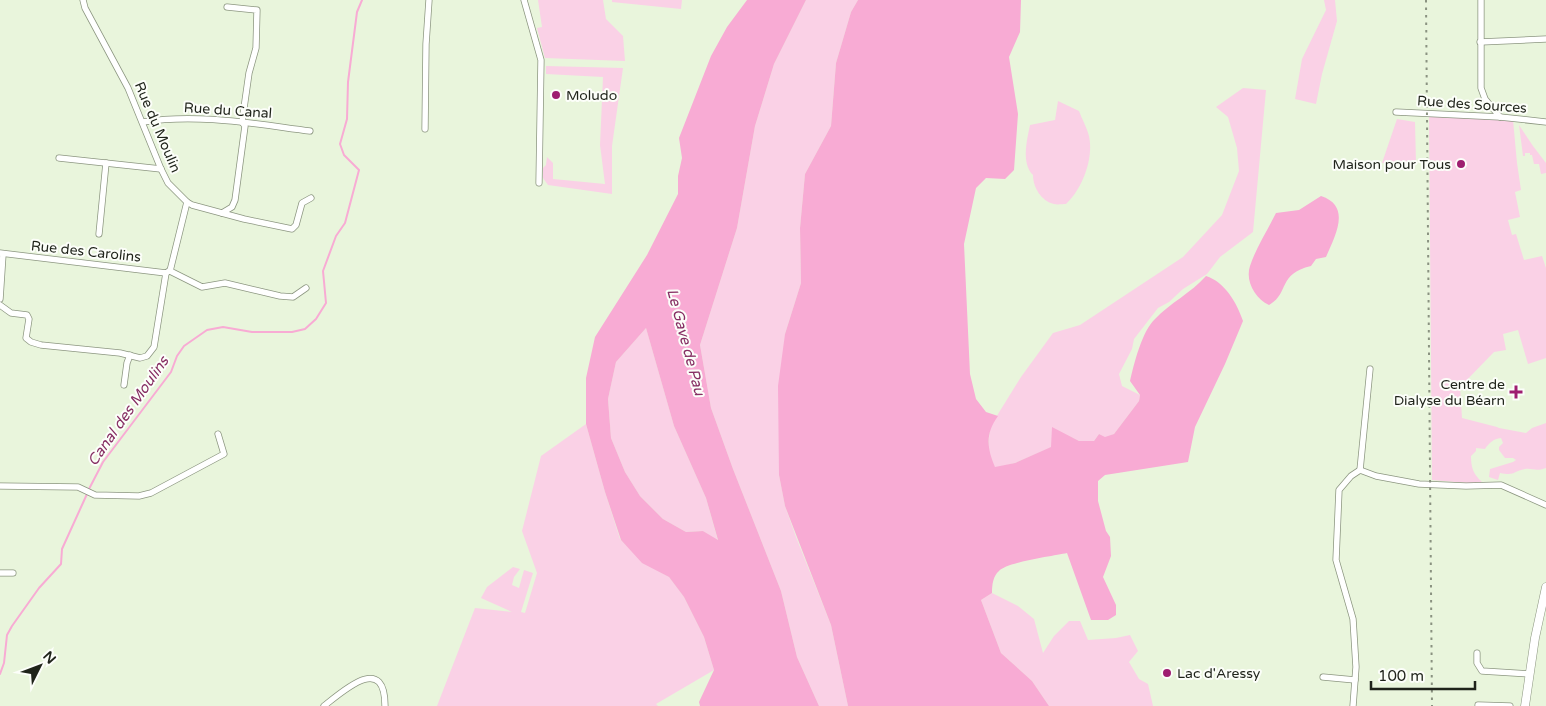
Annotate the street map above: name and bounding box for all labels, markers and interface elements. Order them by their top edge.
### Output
street label: Rue du Moulin [131,79,184,175]
place label: Moludo [566,87,617,104]
marker: Moludo [550,89,562,101]
street label: Rue des Sources [1416,92,1528,117]
street label: Rue du Canal [183,99,273,122]
place label: Maison pour Tous [1332,156,1451,173]
marker: Maison pour Tous [1455,158,1467,170]
street label: Rue des Carolins [30,237,142,266]
water label: Le Gave de Pau [663,287,709,398]
water label: Canal des Moulins [84,351,174,469]
place label: Centre de Dialyse du Béarn [1394,376,1505,409]
marker: Centre de Dialyse du Béarn [1509,385,1523,399]
north arrow [15,641,65,691]
text: N [39,648,59,668]
scale bar [1371,658,1475,690]
place label: Lac d'Aressy [1177,665,1261,682]
marker: Lac d'Aressy [1161,667,1173,679]
text: 100 m [1378,667,1424,685]

